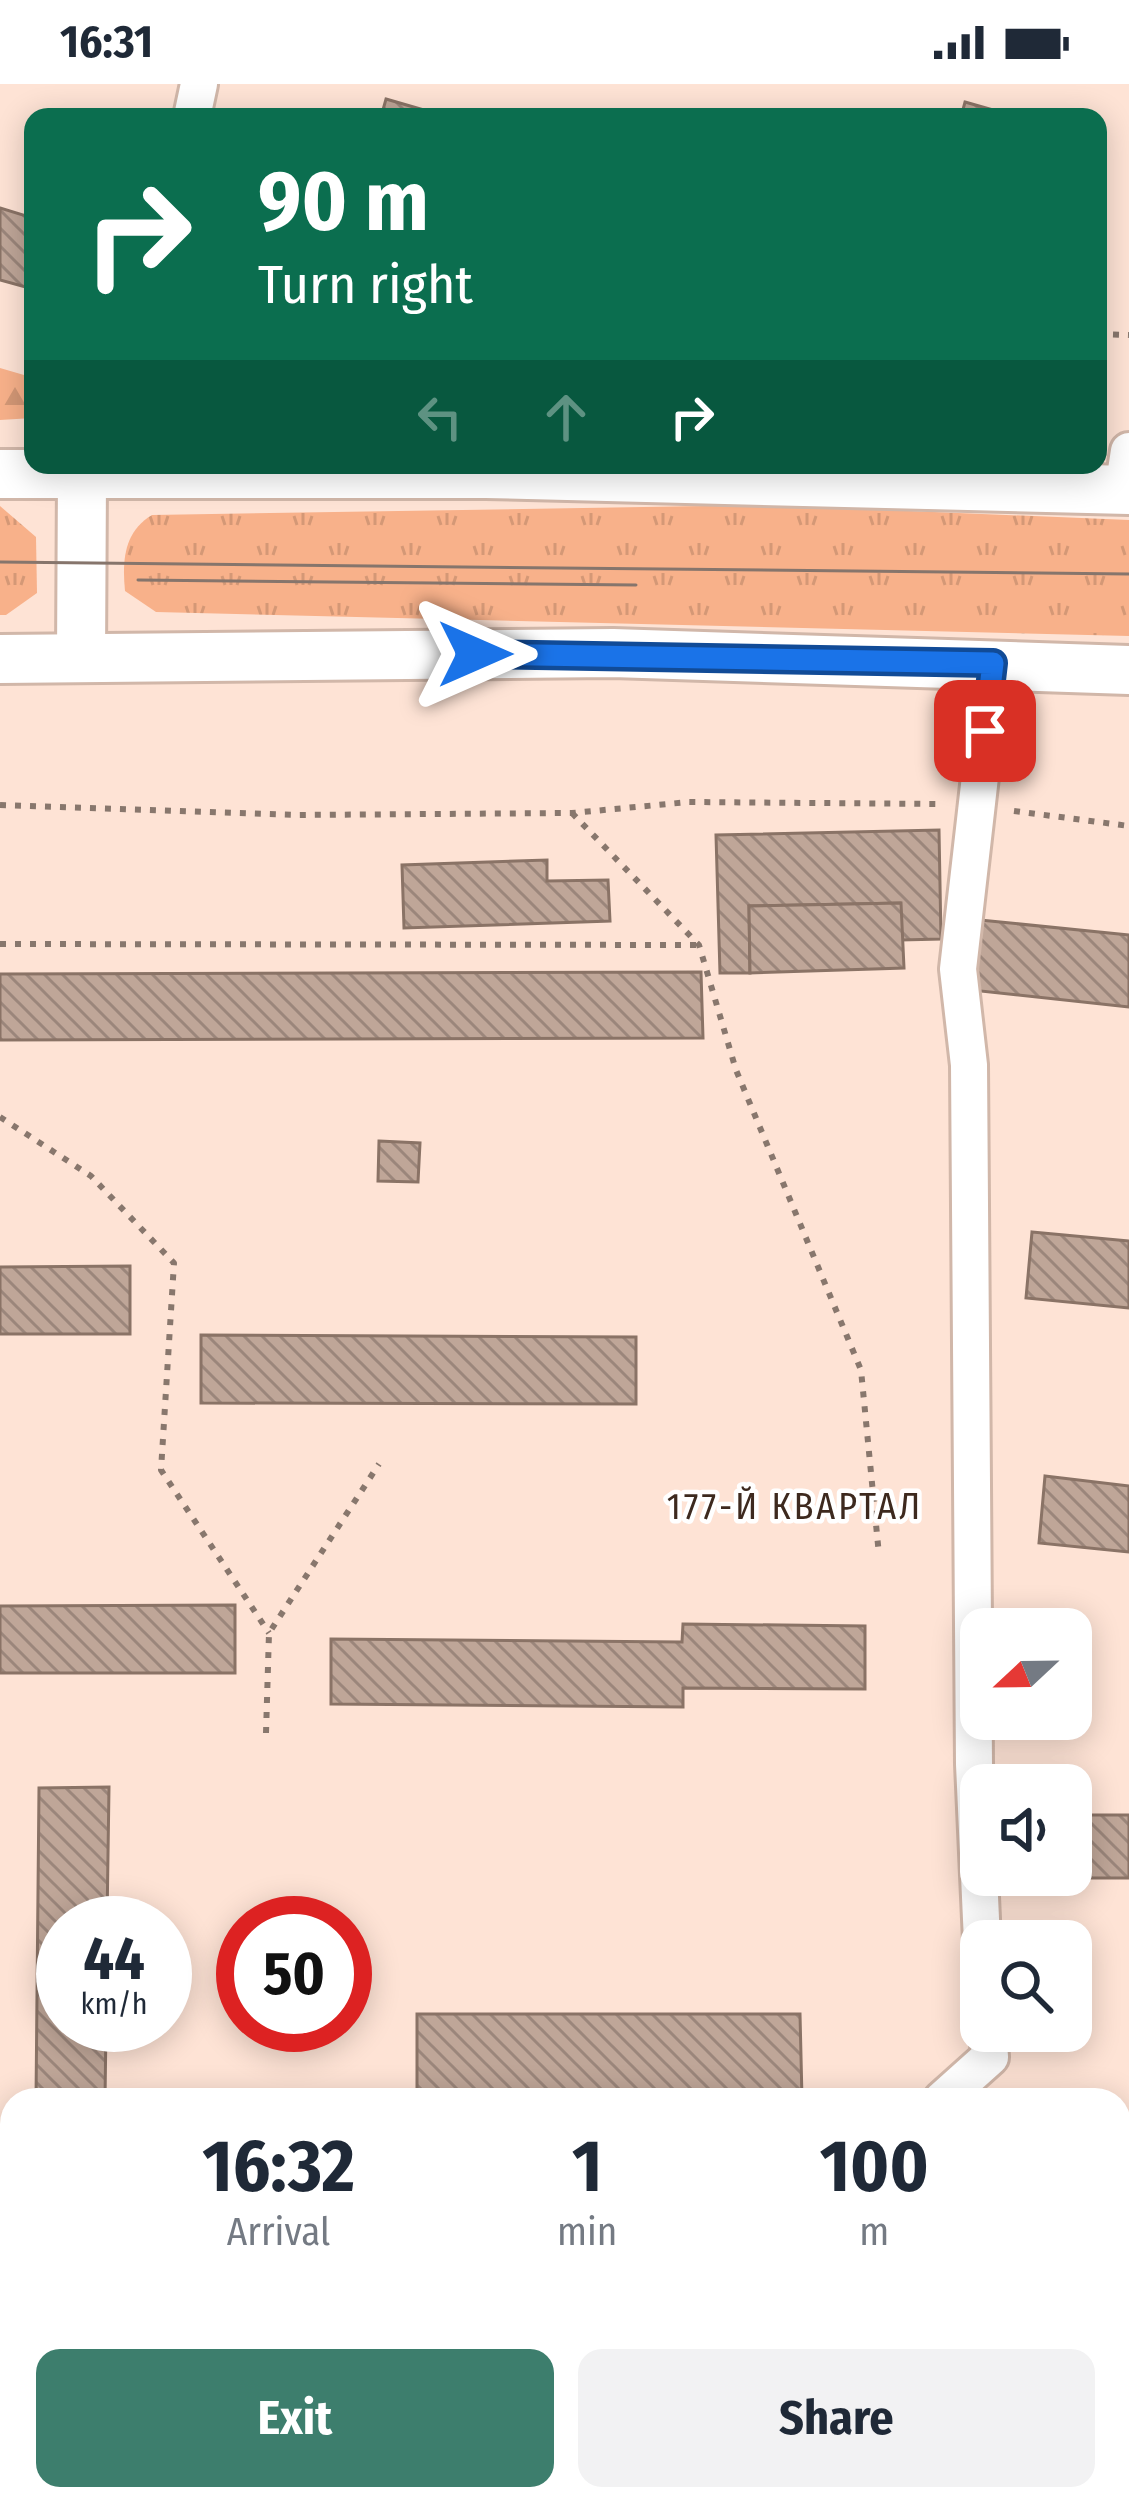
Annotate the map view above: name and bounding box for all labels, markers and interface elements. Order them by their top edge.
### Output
text: 16:31 [60,15,153,69]
text: 90 m [258,151,429,252]
icon: right [60,156,216,312]
text: Turn right [258,253,473,317]
icon: left [407,384,473,450]
icon: ahead [533,384,599,450]
icon: right [659,384,725,450]
position arrow [412,591,538,717]
pin [934,680,1036,782]
icon: arrive [952,698,1018,764]
district label: 177-Й КВАРТАЛ [667,1485,923,1529]
north arrow [960,1608,1092,1740]
map controls [960,1608,1092,2052]
button: sound [960,1764,1092,1896]
speed limit sign: 50 [216,1896,372,2052]
button: search [960,1920,1092,2052]
text: 44 [83,1923,145,1995]
text: km/h [81,1986,147,2022]
text: 16:32 [202,2124,355,2210]
text: 1 [572,2124,602,2210]
text: 100 [820,2124,929,2210]
text: Arrival [227,2209,330,2255]
text: min [557,2209,617,2255]
text: m [859,2209,889,2255]
button: Exit [36,2349,554,2487]
button: Share [578,2349,1095,2487]

